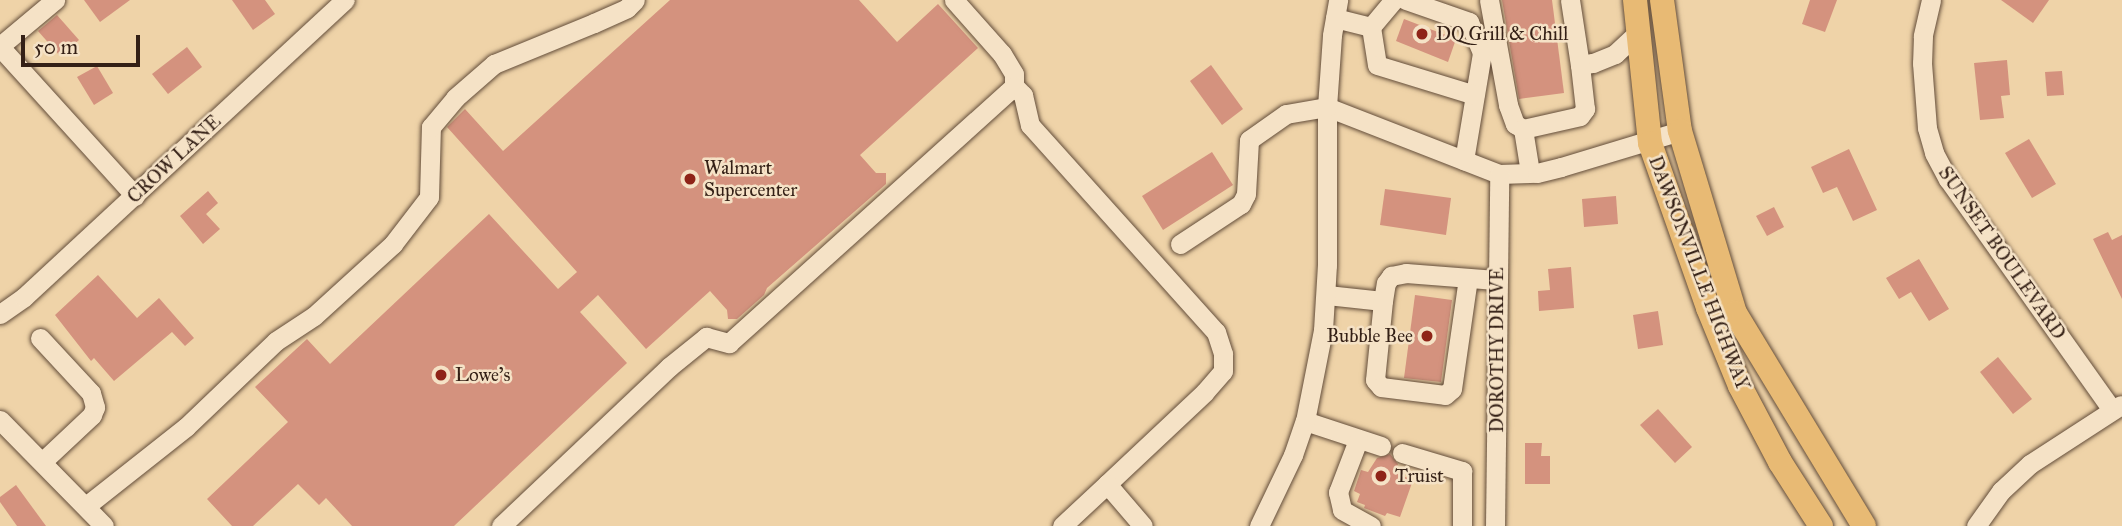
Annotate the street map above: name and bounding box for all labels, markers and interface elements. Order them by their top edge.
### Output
scale bar [24,21,144,65]
place label: DQ Grill & Chill [1436,23,1568,45]
marker: DQ Grill & Chill [1414,26,1430,42]
text: 50 m [34,34,78,60]
street label: CROW LANE [123,110,225,208]
street label: DAWSONVILLE HIGHWAY [1644,153,1754,393]
place label: Walmart Supercenter [704,157,797,201]
street label: SUNSET BOULEVARD [1934,162,2070,344]
marker: Walmart Supercenter [682,171,698,187]
street label: DOROTHY DRIVE [1486,267,1508,433]
place label: Bubble Bee [1326,325,1413,347]
marker: Bubble Bee [1419,328,1435,344]
place label: Lowe's [455,364,510,386]
marker: Lowe's [433,367,449,383]
place label: Truist [1395,465,1444,487]
marker: Truist [1373,468,1389,484]

